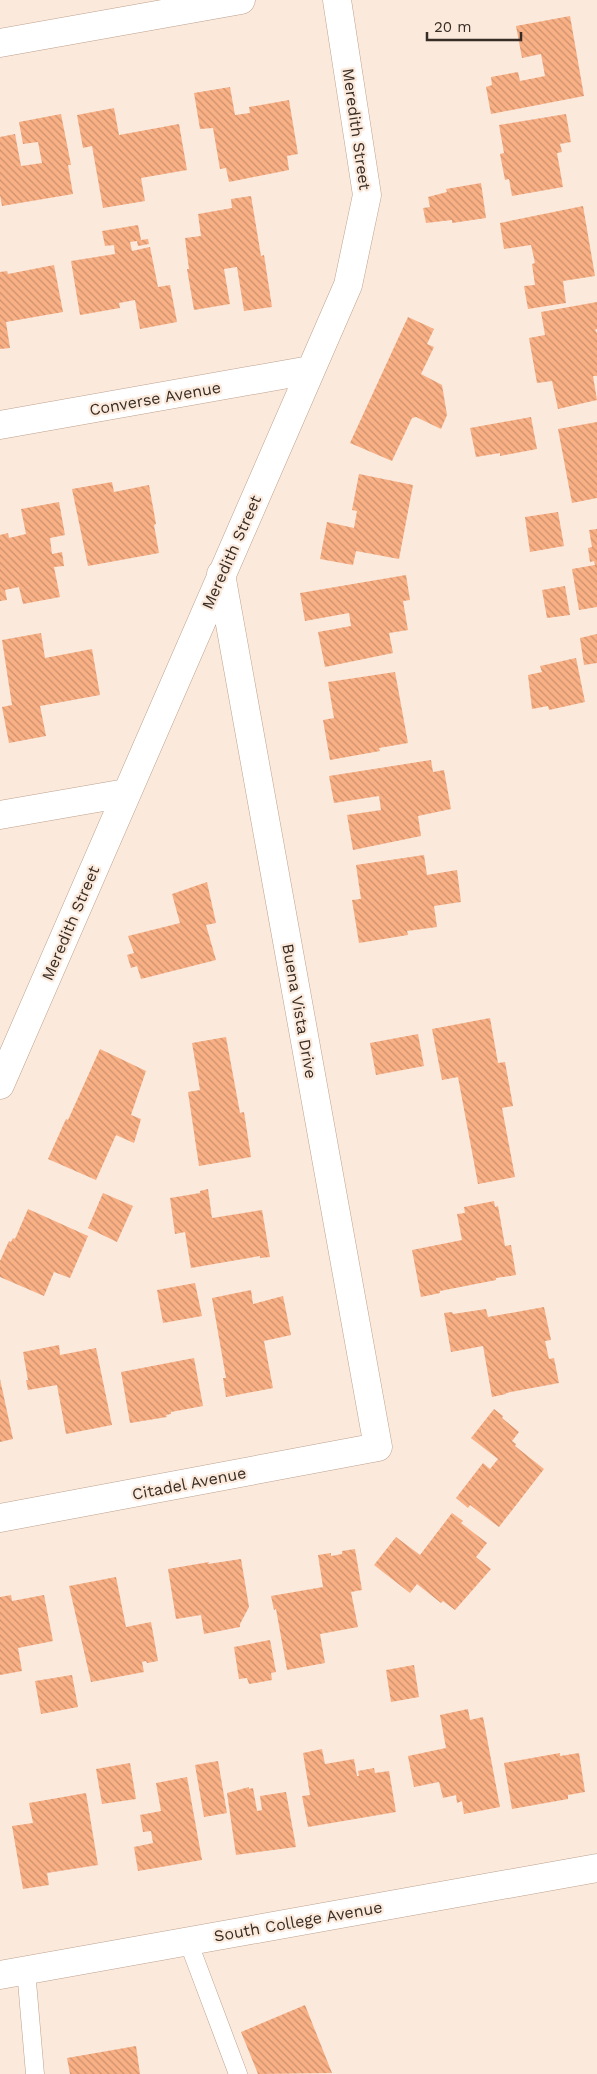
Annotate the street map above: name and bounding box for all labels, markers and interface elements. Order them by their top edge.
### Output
scale bar [427,10,521,42]
text: 20 m [434,18,472,36]
street label: Meredith Street [339,67,374,191]
street label: Converse Avenue [88,378,222,419]
street label: Meredith Street [198,492,265,612]
street label: Meredith Street [38,863,103,983]
street label: Buena Vista Drive [278,942,321,1080]
street label: Citadel Avenue [130,1463,248,1504]
street label: South College Avenue [212,1897,384,1946]

